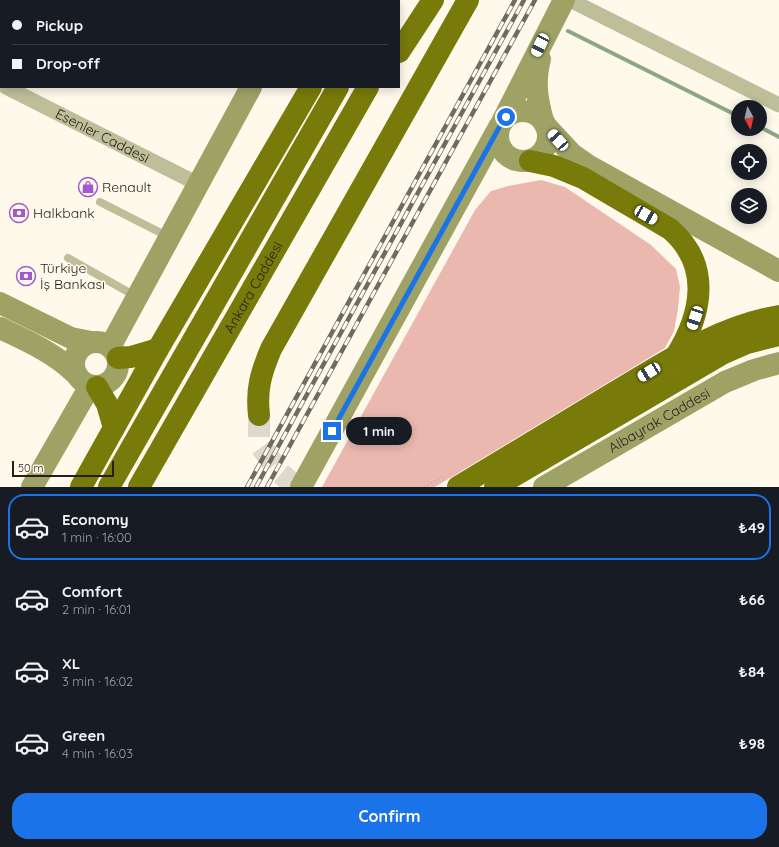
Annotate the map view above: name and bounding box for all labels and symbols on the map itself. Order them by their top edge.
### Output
car [529,32,551,58]
north arrow [731,100,767,136]
street label: Esenler Caddesi [52,104,152,167]
route start [497,108,515,126]
car [546,127,570,153]
shop icon: Renault [77,176,99,198]
place label: Renault [102,178,152,196]
bank icon: Halkbank [8,202,30,224]
place label: Halkbank [33,204,95,222]
car [633,204,659,226]
street label: Ankara Caddesi [220,238,287,336]
place label: Türkiye İş Bankası [40,259,105,293]
bank icon: Türkiye İş Bankası [15,265,37,287]
car [685,305,705,331]
car [636,361,662,383]
street label: Albayrak Caddesi [605,384,713,457]
callout: 1 min [346,417,412,445]
route end [323,422,341,440]
scale bar [12,459,114,478]

